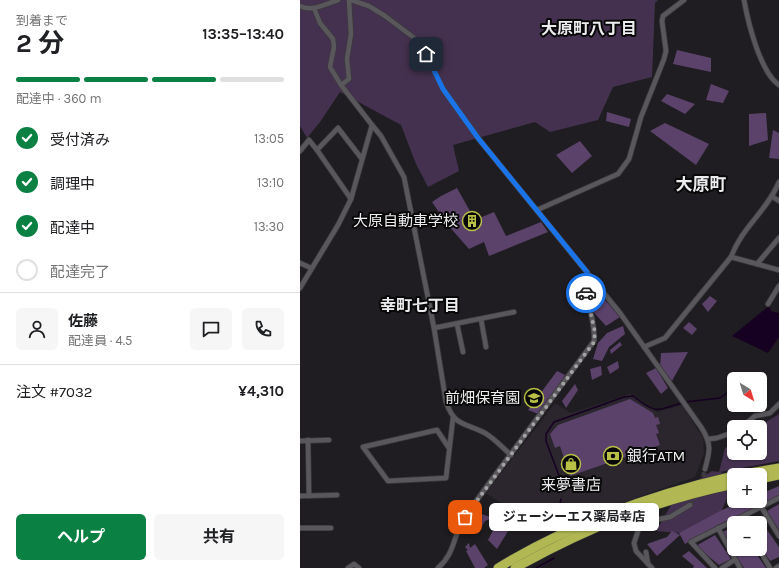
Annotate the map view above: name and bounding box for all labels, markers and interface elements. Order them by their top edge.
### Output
text: 到着まで [16,13,68,28]
district label: 大原町八丁目 [541,19,637,38]
text: 13:35–13:40 [202,25,284,43]
text: 2 分 [16,28,64,59]
pin [409,37,443,71]
icon: home [415,43,437,65]
text: 配達中 · 360 m [16,91,102,106]
icon: check [16,127,38,149]
text: 受付済み [50,131,110,149]
text: 13:05 [254,131,284,146]
icon: check [16,171,38,193]
district label: 大原町 [676,174,727,194]
text: 調理中 [50,175,95,193]
text: 13:10 [257,175,284,190]
building icon: 大原自動車学校 [461,210,483,232]
place label: 大原自動車学校 [353,212,458,230]
icon: check [16,215,38,237]
text: 配達中 [50,219,95,237]
text: 13:30 [254,219,284,234]
text: 配達完了 [50,263,110,281]
courier [566,273,606,313]
icon: car [575,282,597,304]
district label: 幸町七丁目 [380,296,460,315]
button: person [16,308,58,350]
button: chat [190,308,232,350]
button: phone [242,308,284,350]
text: 佐藤 [68,312,98,330]
text: 配達員 · 4.5 [68,333,132,348]
north arrow [727,372,767,412]
map controls [727,372,767,556]
text: ¥4,310 [238,382,284,400]
text: 注文 #7032 [16,383,92,401]
school or university icon: 前畑保育園 [523,387,545,409]
place label: 前畑保育園 [445,389,520,407]
button: locate [727,420,767,460]
bank icon: 銀行ATM [602,445,624,467]
place label: 銀行ATM [627,447,685,465]
shop icon: 来夢書店 [560,453,582,475]
button: + [727,468,767,508]
place label: 来夢書店 [541,476,601,494]
pin [448,500,482,534]
callout: ジェーシーエス薬局幸店 [489,503,659,531]
icon: bag [454,506,476,528]
text: ジェーシーエス薬局幸店 [503,509,645,524]
button: ヘルプ [16,514,146,560]
button: 共有 [154,514,284,560]
button: − [727,516,767,556]

